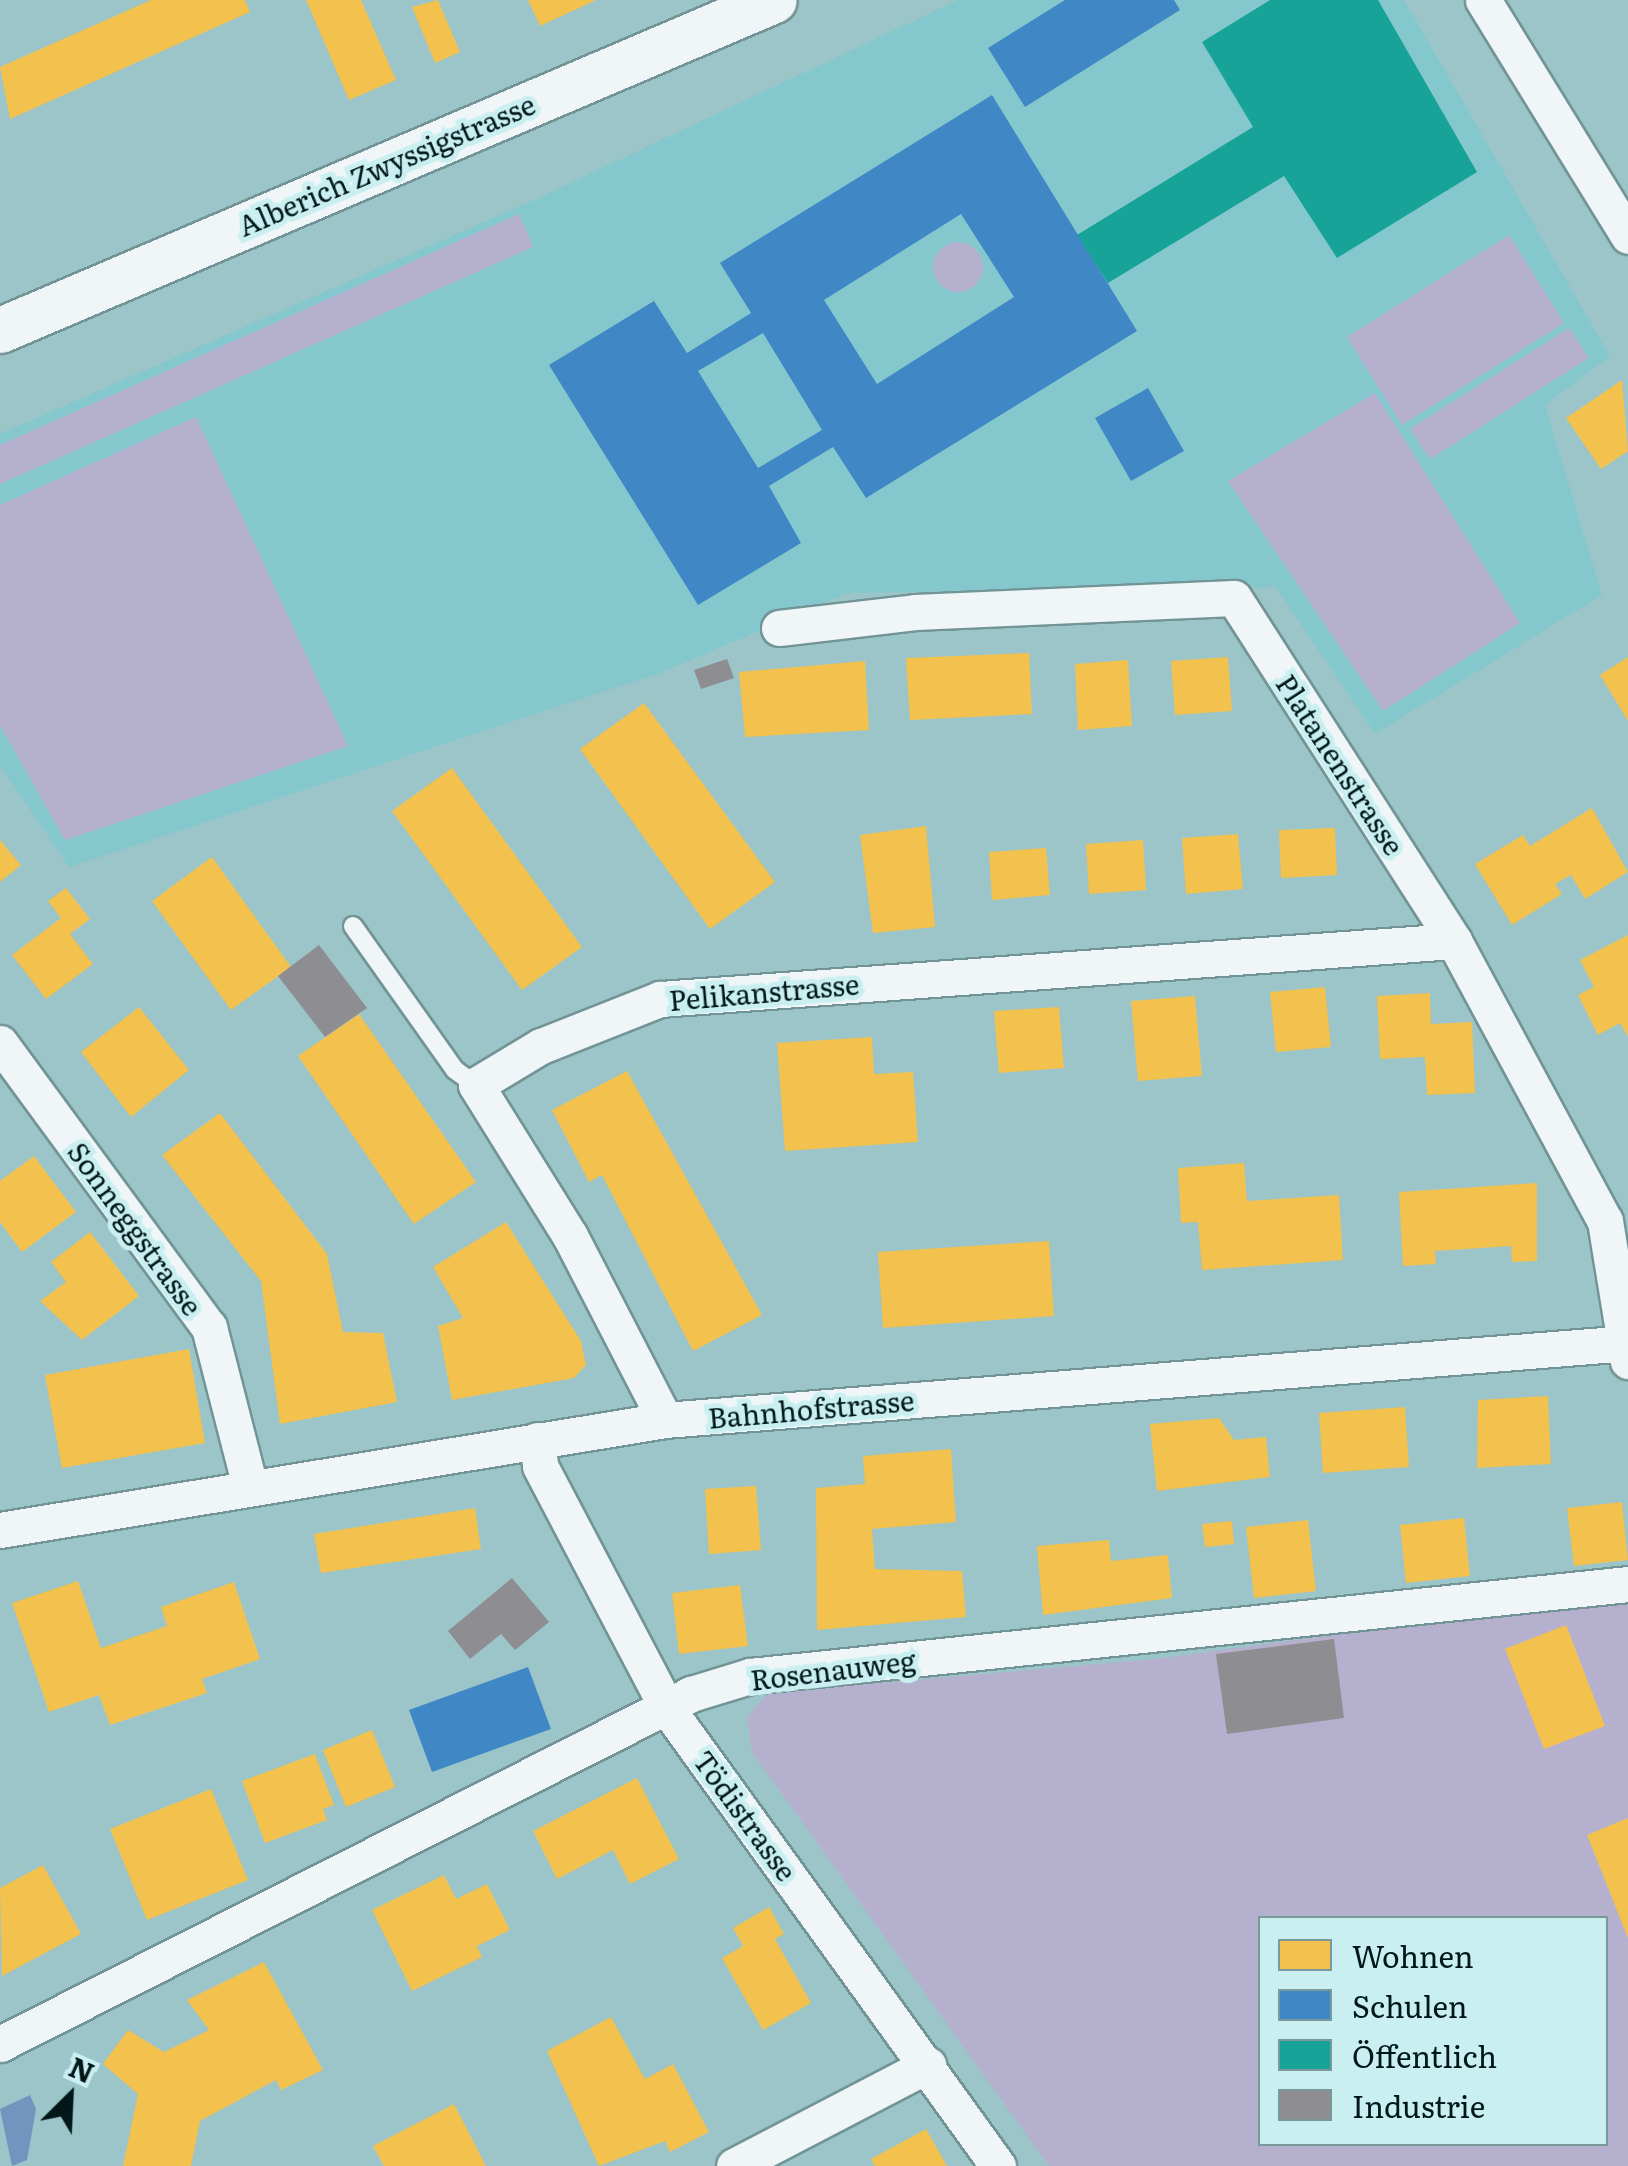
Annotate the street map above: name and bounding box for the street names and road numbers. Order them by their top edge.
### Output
street label: Alberich Zwyssigstrasse [233,86,539,242]
street label: Platanenstrasse [1270,668,1412,860]
street label: Pelikanstrasse [668,966,860,1016]
street label: Sonneggstrasse [62,1135,210,1321]
street label: Bahnhofstrasse [707,1382,915,1434]
street label: Rosenauweg [748,1642,918,1696]
street label: Tödistrasse [688,1743,804,1887]

